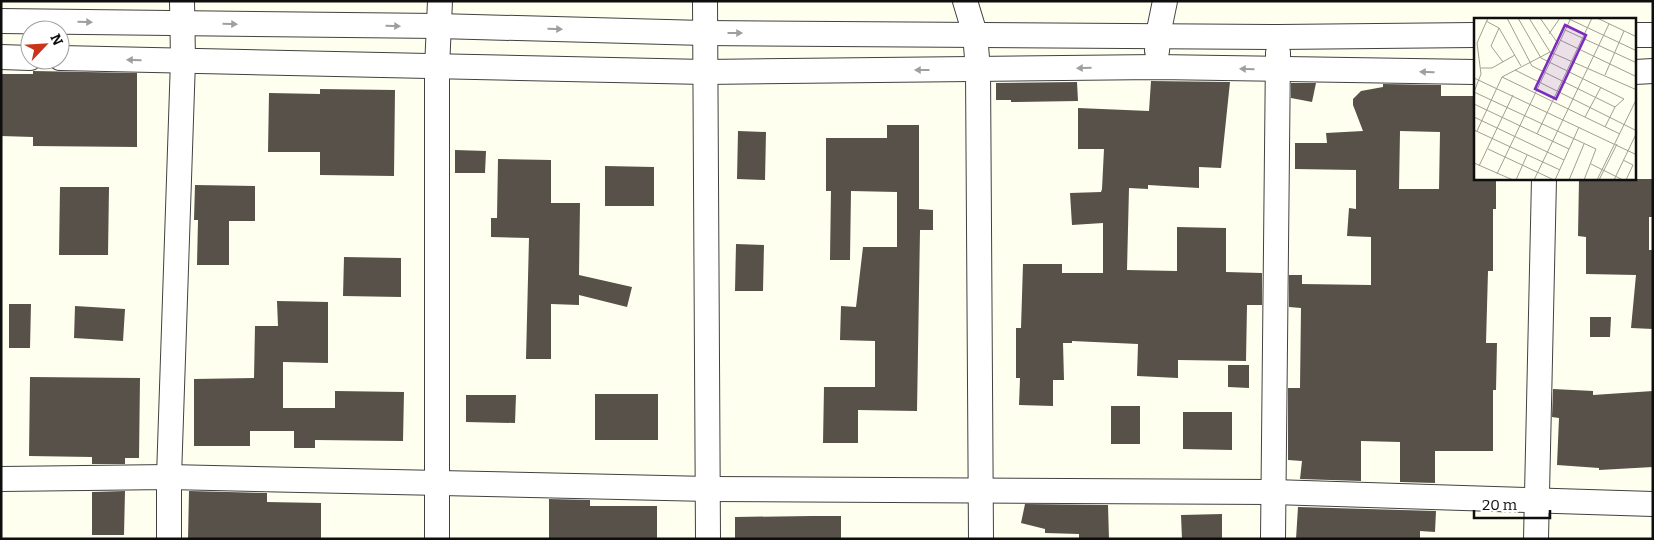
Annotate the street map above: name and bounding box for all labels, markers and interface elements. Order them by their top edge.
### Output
one-way arrow [77,18,93,26]
inset map [1474,18,1636,180]
north arrow [20,20,70,70]
one-way arrow [223,21,239,29]
one-way arrow [385,22,401,30]
one-way arrow [548,25,564,33]
one-way arrow [728,29,744,37]
text: N [46,31,66,48]
one-way arrow [126,55,142,63]
one-way arrow [1238,64,1254,72]
one-way arrow [1076,65,1092,73]
one-way arrow [913,66,929,74]
one-way arrow [1418,67,1434,75]
scale bar [1474,488,1550,520]
text: 20 m [1482,496,1518,514]

